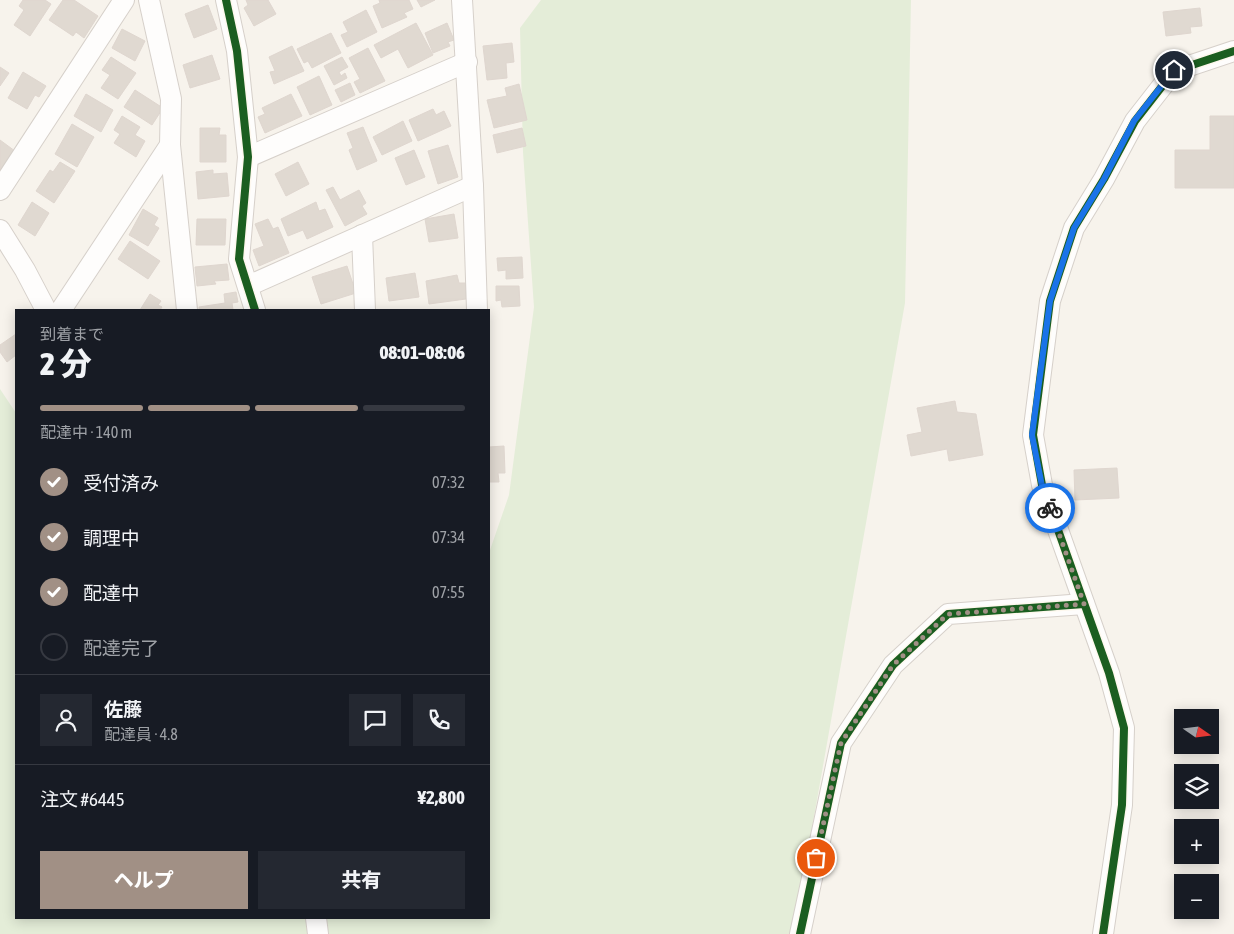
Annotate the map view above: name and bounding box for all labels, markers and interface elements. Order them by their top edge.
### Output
pin [1153,49,1195,91]
icon: home [1160,56,1188,84]
text: 到着まで [40,325,104,343]
text: 08:01–08:06 [379,341,465,363]
text: 2 分 [40,345,91,382]
text: 配達中 · 140 m [40,423,132,441]
icon: check [40,468,68,496]
text: 受付済み [83,472,159,494]
text: 07:32 [432,473,465,491]
courier [1025,483,1075,533]
icon: bike [1036,494,1064,522]
icon: check [40,523,68,551]
text: 調理中 [83,527,140,549]
text: 07:34 [432,528,465,546]
icon: check [40,578,68,606]
text: 配達中 [83,582,140,604]
text: 07:55 [432,583,465,601]
text: 配達完了 [83,637,159,659]
button: person [40,694,92,746]
button: chat [349,694,401,746]
button: phone [413,694,465,746]
text: 佐藤 [104,698,142,720]
north arrow [1174,709,1219,754]
map controls [1174,709,1219,919]
text: 配達員 · 4.8 [104,725,178,743]
button: layers [1174,764,1219,809]
text: ¥2,800 [417,786,465,808]
text: 注文 #6445 [40,788,125,810]
button: + [1174,819,1219,864]
pin [795,837,837,879]
icon: bag [802,844,830,872]
button: ヘルプ [40,851,248,909]
button: 共有 [258,851,465,909]
button: − [1174,874,1219,919]

